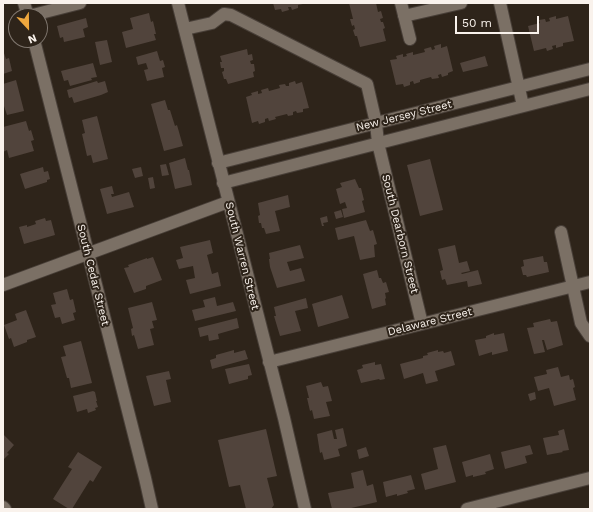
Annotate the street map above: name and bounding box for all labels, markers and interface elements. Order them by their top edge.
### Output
north arrow [8,8,48,48]
scale bar [457,8,541,34]
text: 50 m [462,16,492,30]
text: N [26,31,39,46]
street label: New Jersey Street [355,98,453,134]
street label: South Dearborn Street [379,173,421,295]
street label: South Warren Street [222,201,262,311]
street label: South Cedar Street [74,223,112,327]
street label: Delaware Street [386,305,474,339]

